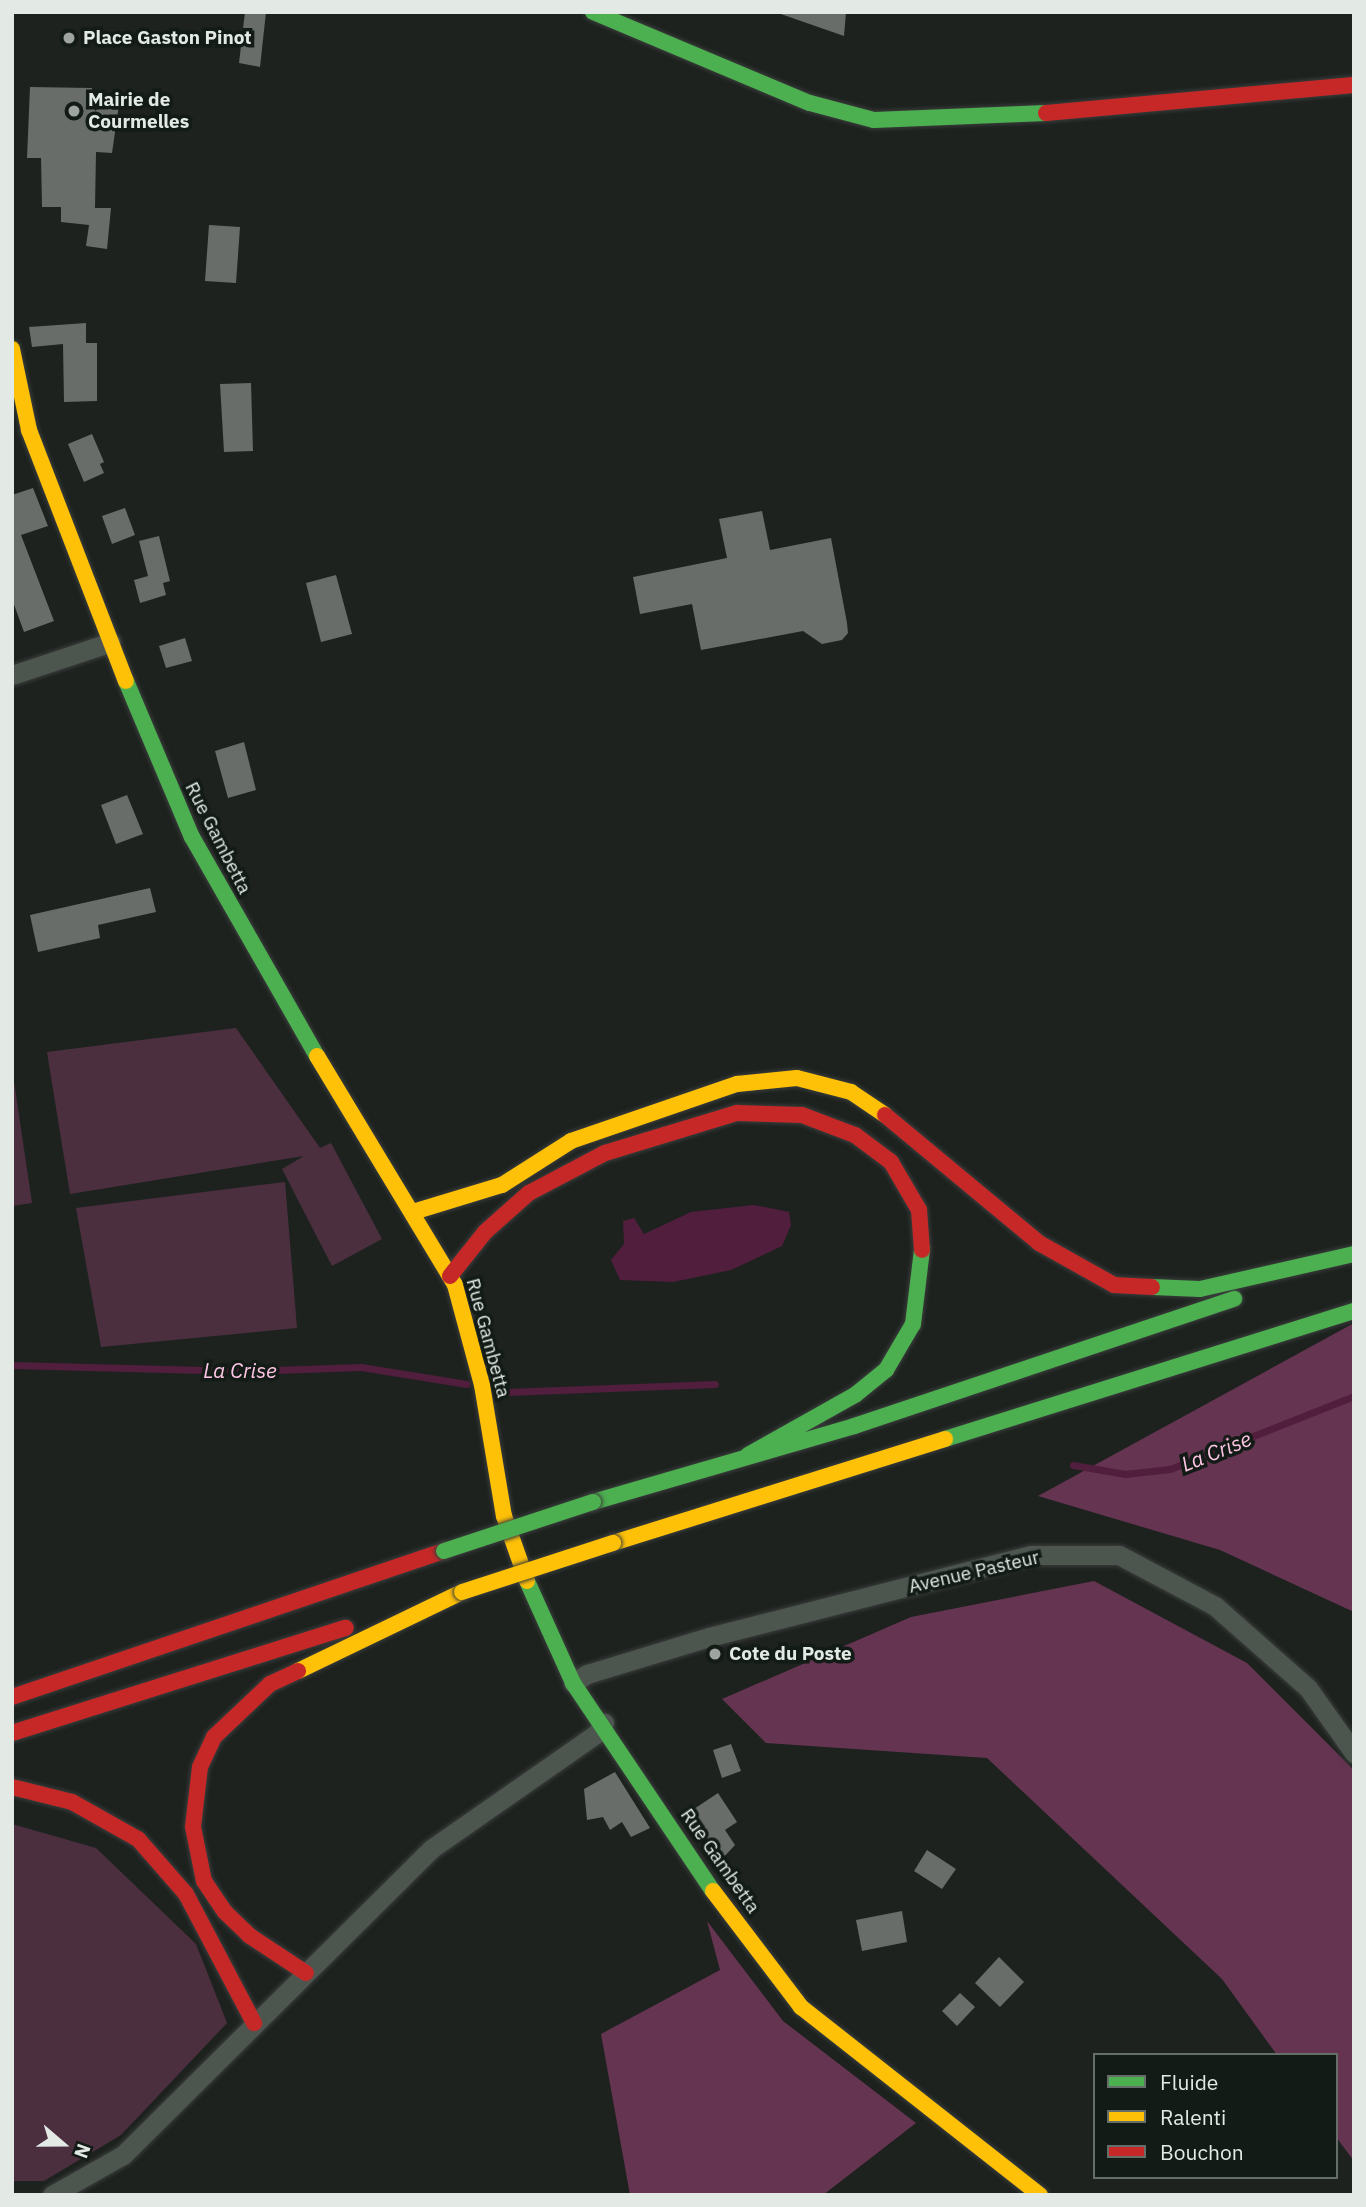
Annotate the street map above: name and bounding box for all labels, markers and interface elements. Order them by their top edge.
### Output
place label: Place Gaston Pinot [83,27,252,49]
marker: Place Gaston Pinot [61,30,77,46]
place label: Mairie de Courmelles [88,89,189,133]
marker: Mairie de Courmelles [66,103,82,119]
street label: Rue Gambetta [180,778,256,898]
street label: Rue Gambetta [461,1276,515,1400]
water label: La Crise [203,1357,277,1383]
water label: La Crise [1177,1426,1255,1476]
street label: Avenue Pasteur [906,1546,1042,1598]
place label: Cote du Poste [729,1643,852,1665]
marker: Cote du Poste [707,1646,723,1662]
street label: Rue Gambetta [676,1804,764,1918]
legend [1093,2053,1338,2179]
text: Fluide [1160,2068,1218,2096]
text: Ralenti [1160,2103,1226,2131]
north arrow [28,2109,98,2179]
text: Bouchon [1160,2138,1244,2166]
text: N [69,2141,96,2162]

